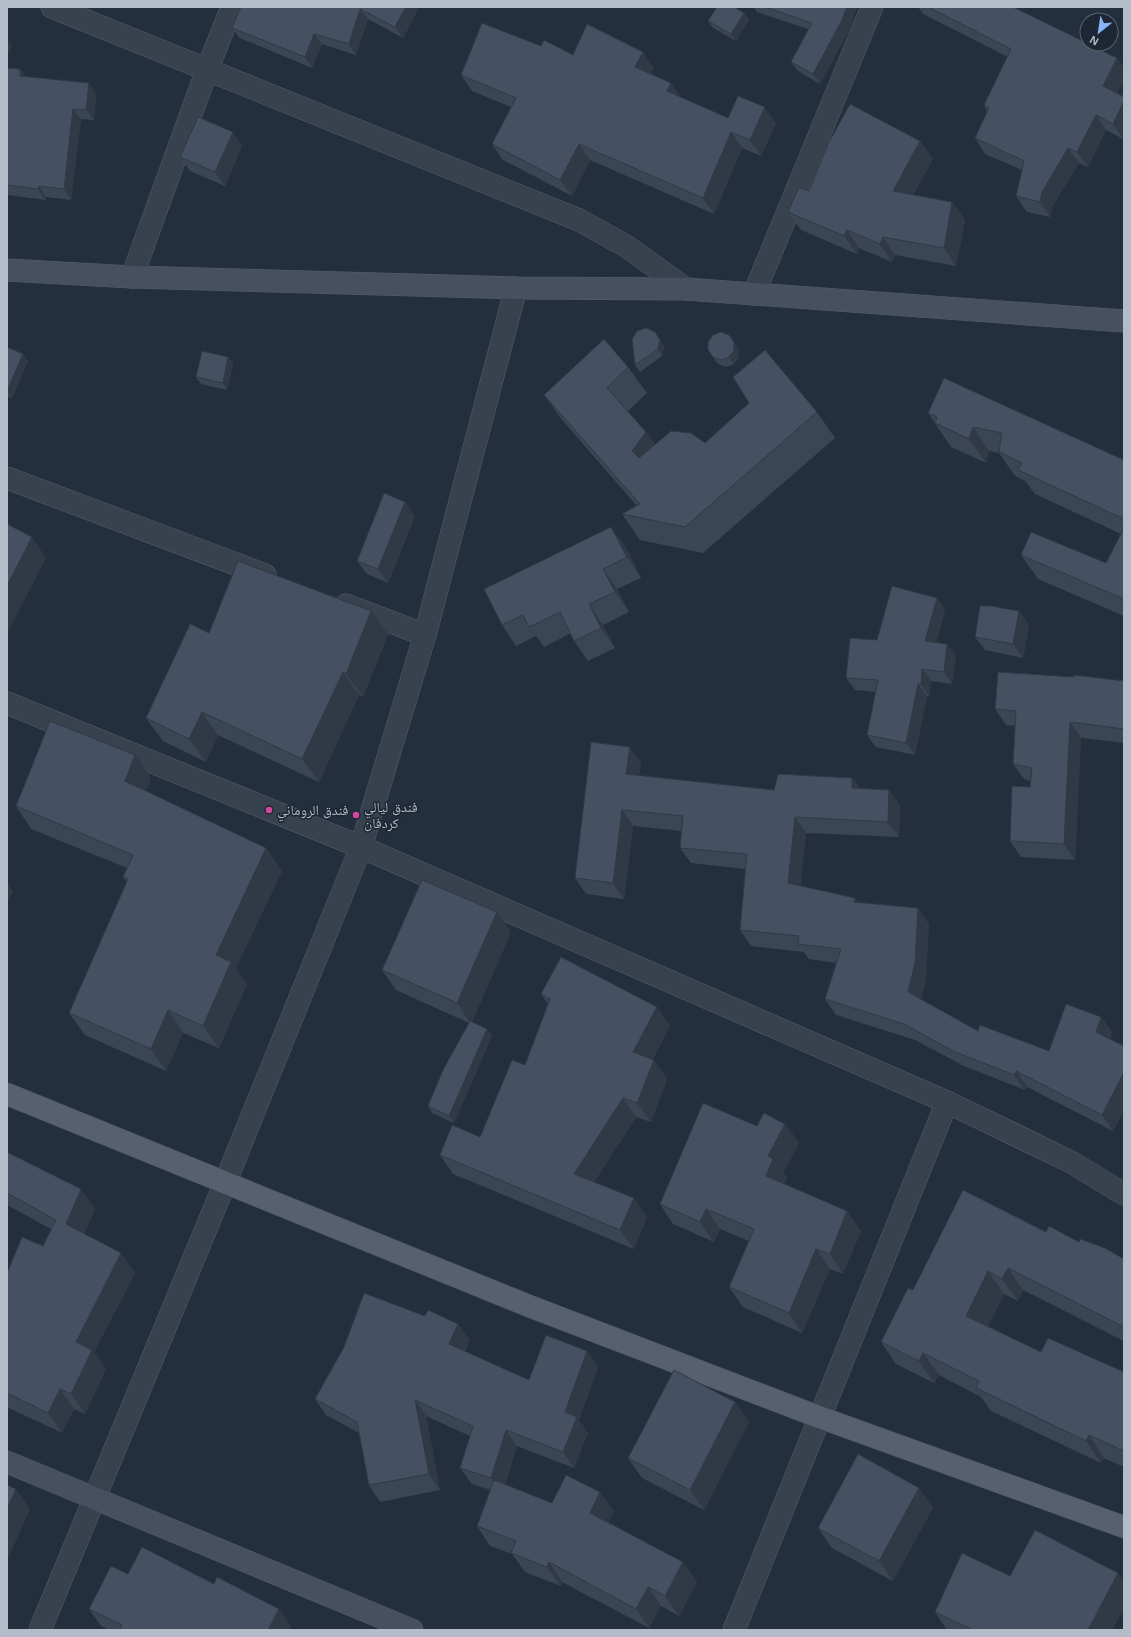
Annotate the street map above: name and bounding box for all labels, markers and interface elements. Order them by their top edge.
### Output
north arrow [1079,12,1119,52]
text: N [1088,33,1100,48]
place label: فندق ليالي كردفان [364,799,418,832]
place label: فندق الروماني [277,802,349,822]
marker: فندق الروماني [264,805,274,815]
marker: فندق ليالي كردفان [351,810,361,820]

